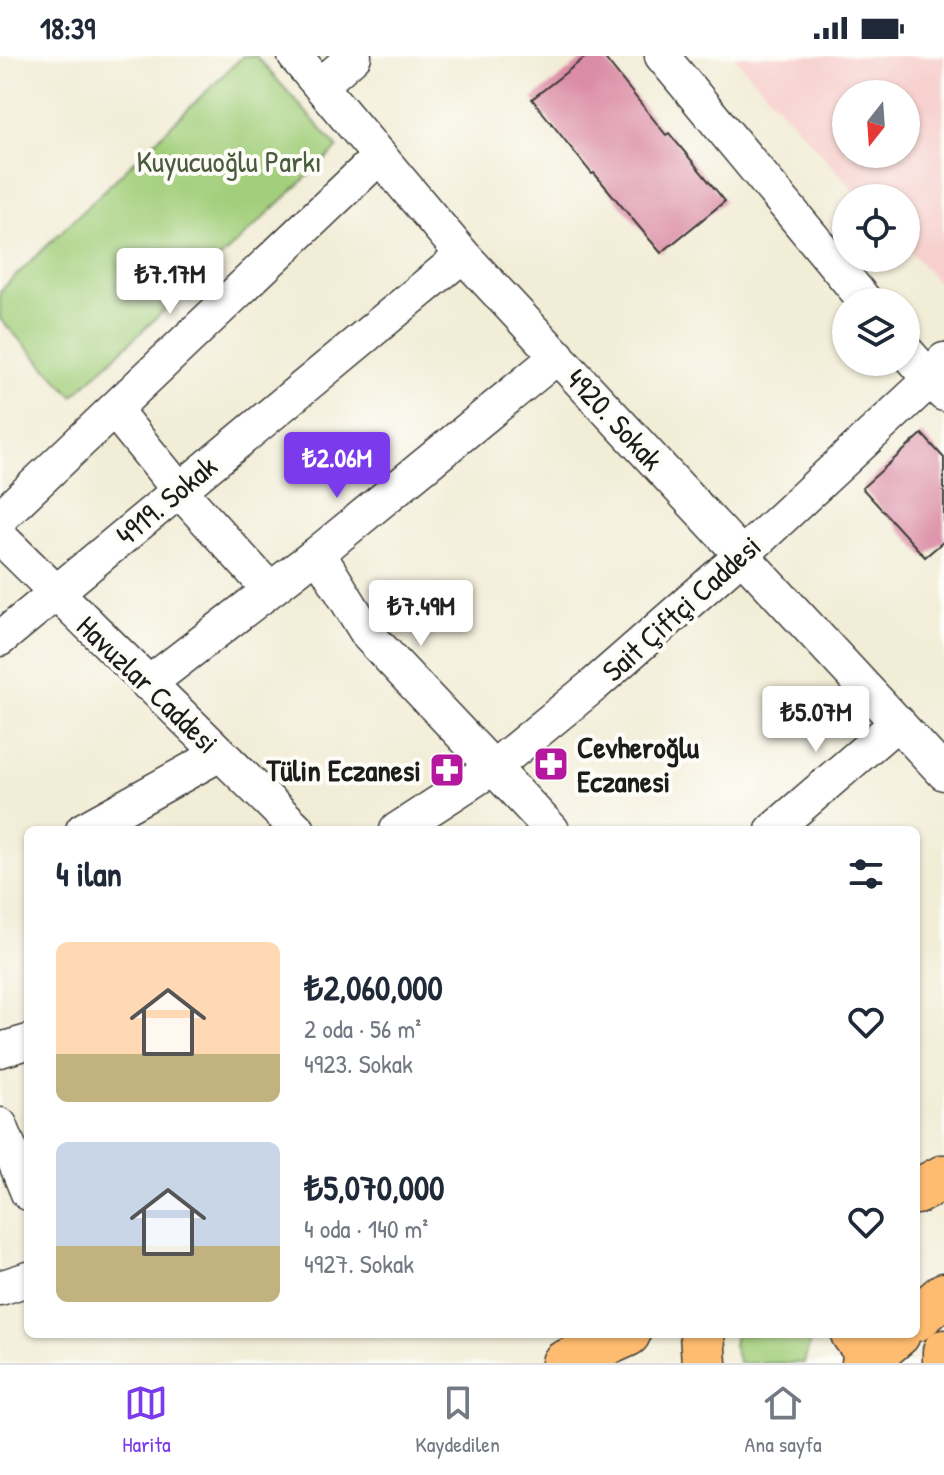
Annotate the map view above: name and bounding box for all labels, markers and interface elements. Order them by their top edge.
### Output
text: 18:39 [40,8,95,48]
north arrow [832,80,920,168]
map controls [832,80,920,376]
park label: Kuyucuoğlu Parkı [136,141,322,181]
button: locate [832,184,920,272]
pin: ₺7.17M [105,248,235,316]
text: ₺7.17M [134,256,206,291]
button: layers [832,288,920,376]
street label: 4920. Sokak [558,359,672,479]
pin: ₺2.06M [272,432,402,500]
text: ₺2.06M [302,440,372,475]
street label: 4919. Sokak [107,446,225,554]
street label: Sait Çiftçi Caddesi [593,526,769,690]
pin: ₺7.49M [356,580,486,648]
text: ₺7.49M [387,588,455,623]
street label: Havuzlar Caddesi [68,606,228,762]
pin: ₺5.07M [751,686,881,754]
text: ₺5.07M [780,694,852,729]
place label: Cevheroğlu Eczanesi [577,727,699,801]
pharmacy icon: Cevheroğlu Eczanesi [532,745,570,783]
place label: Tülin Eczanesi [266,750,421,790]
pharmacy icon: Tülin Eczanesi [428,751,466,789]
text: 4 ilan [56,851,122,897]
icon: filters [844,852,888,896]
text: ₺2,060,000 [304,965,443,1011]
icon: home [120,974,216,1070]
icon: heart [844,1000,888,1044]
text: 2 oda · 56 m² [304,1011,421,1046]
text: 4923. Sokak [304,1046,413,1081]
text: ₺5,070,000 [304,1165,445,1211]
icon: home [120,1174,216,1270]
icon: heart [844,1200,888,1244]
text: 4 oda · 140 m² [304,1211,428,1246]
text: 4927. Sokak [304,1246,414,1281]
tab: Harita [122,1381,171,1459]
tab: Kaydedilen [415,1381,500,1459]
tab: Ana sayfa [744,1381,822,1459]

